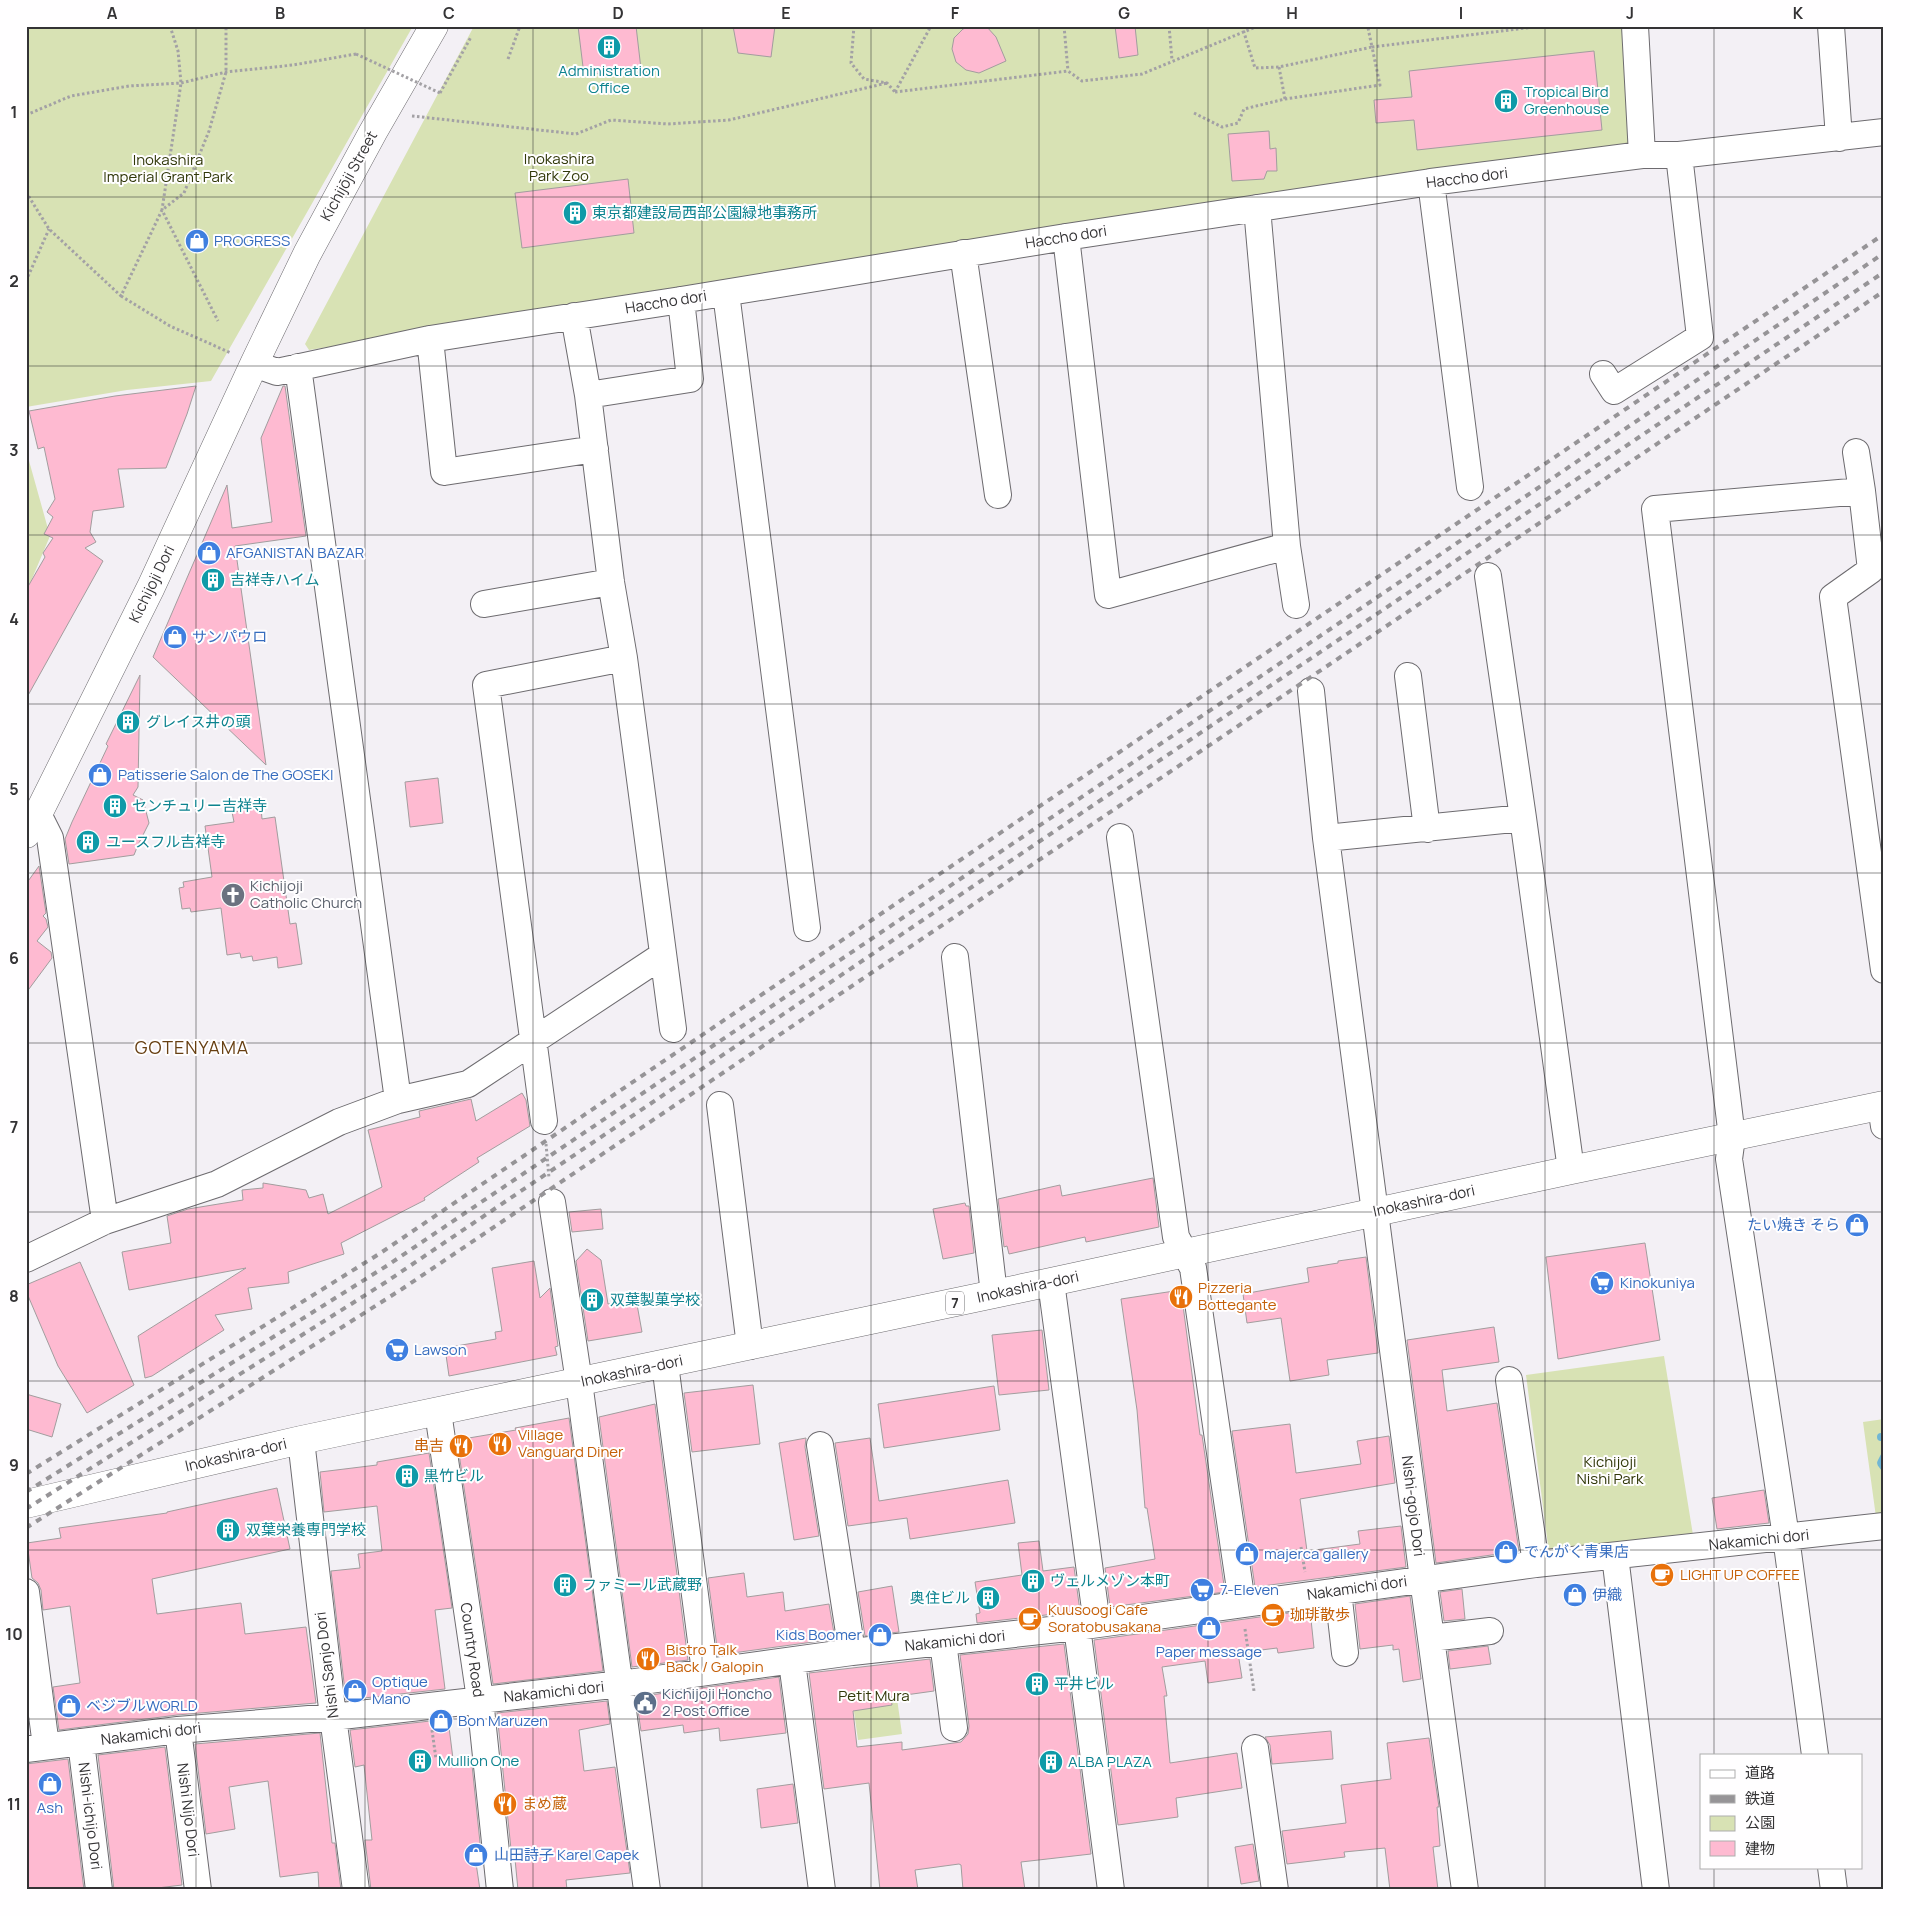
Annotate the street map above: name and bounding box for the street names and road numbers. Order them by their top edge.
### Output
street label: Kichijōji Street [315,127,382,225]
street label: Haccho dori [1425,162,1509,193]
street label: Haccho dori [1024,220,1108,253]
street label: Haccho dori [624,285,708,318]
street label: Kichijoji Dori [124,541,179,626]
street label: Inokashira-dori [1371,1179,1477,1222]
street label: Inokashira-dori [975,1265,1081,1308]
road number: 7 [946,1292,964,1315]
street label: Inokashira-dori [579,1349,685,1392]
street label: Inokashira-dori [183,1433,289,1476]
street label: Nishi-gojo Dori [1397,1454,1430,1558]
street label: Nakamichi dori [1708,1524,1810,1555]
street label: Nakamichi dori [1305,1570,1408,1605]
street label: Country Road [455,1601,490,1699]
street label: Nishi Sanjo Dori [310,1611,343,1719]
street label: Nakamichi dori [904,1625,1006,1656]
street label: Nakamichi dori [503,1676,605,1707]
street label: Nakamichi dori [100,1717,202,1750]
street label: Nishi-ichijo Dori [73,1761,108,1871]
street label: Nishi Nijo Dori [172,1762,205,1858]

